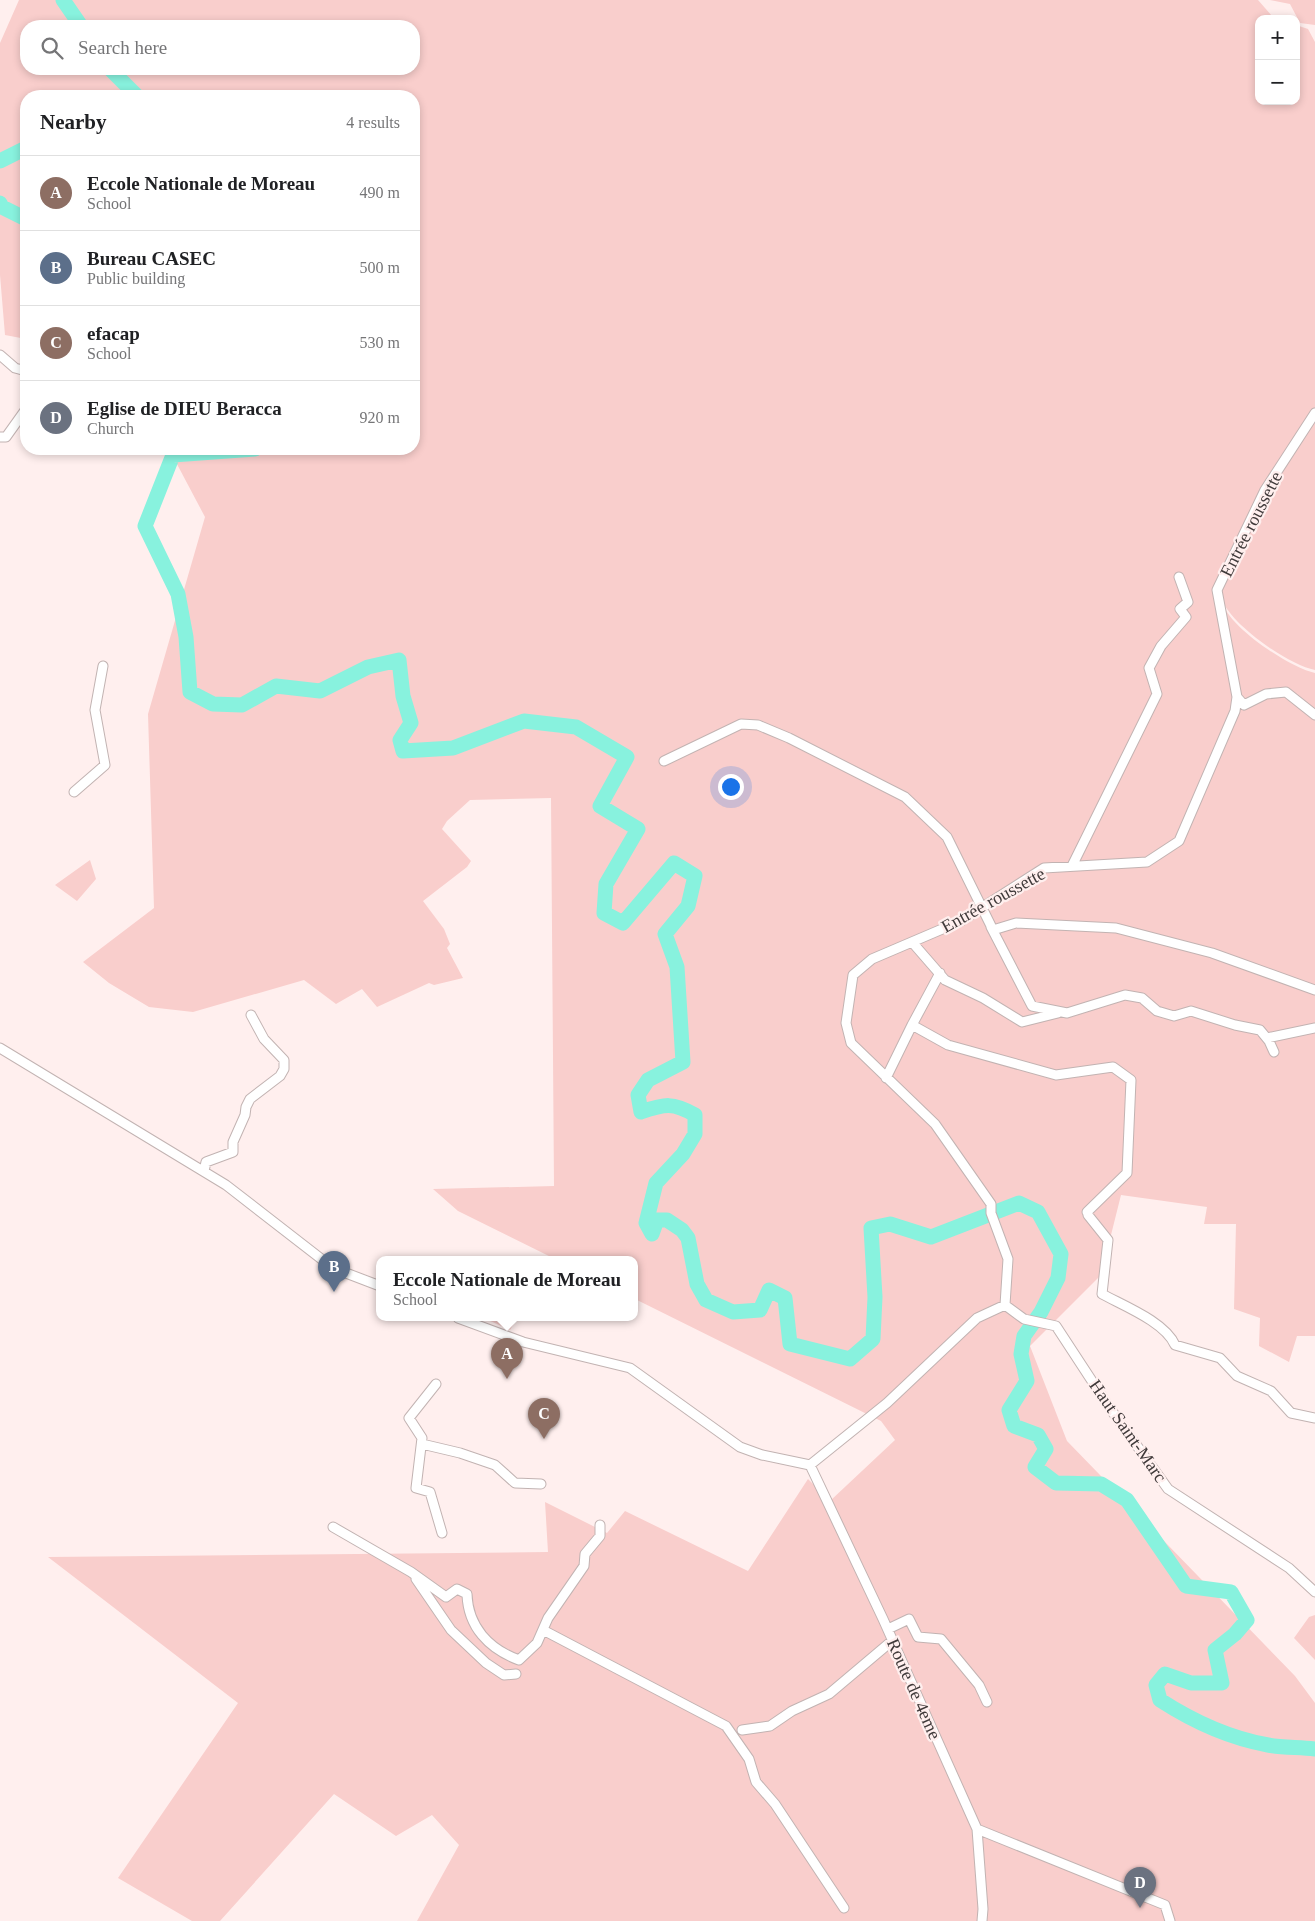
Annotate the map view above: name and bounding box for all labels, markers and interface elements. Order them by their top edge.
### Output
map controls [1255,15,1300,105]
button: + [1255,15,1300,60]
search box [20,20,420,75]
icon: search [38,34,66,62]
text: Search here [78,37,167,58]
button: − [1255,60,1300,105]
text: Nearby [40,110,107,134]
text: 4 results [346,114,400,131]
text: Eccole Nationale de Moreau [87,173,315,194]
text: A [50,184,62,201]
text: 490 m [360,184,400,201]
text: School [87,195,131,212]
text: Bureau CASEC [87,248,216,269]
text: B [51,259,61,276]
text: 500 m [360,259,400,276]
text: Public building [87,270,185,287]
text: efacap [87,323,140,344]
text: C [50,334,62,351]
text: 530 m [360,334,400,351]
text: School [87,345,131,362]
text: Eglise de DIEU Beracca [87,398,282,419]
text: D [50,409,62,426]
text: 920 m [360,409,400,426]
text: Church [87,420,134,437]
street label: Entrée roussette [1216,468,1286,580]
your location [718,774,744,800]
street label: Entrée roussette [938,863,1048,937]
pin: B [318,1251,350,1292]
popup [376,1256,638,1321]
text: Eccole Nationale de Moreau [393,1269,621,1290]
text: School [393,1291,437,1308]
pin: A [491,1338,523,1379]
street label: Haut Saint-Marc [1085,1376,1171,1486]
pin: C [528,1398,560,1439]
street label: Route de 4eme [883,1636,945,1742]
pin: D [1124,1867,1156,1908]

